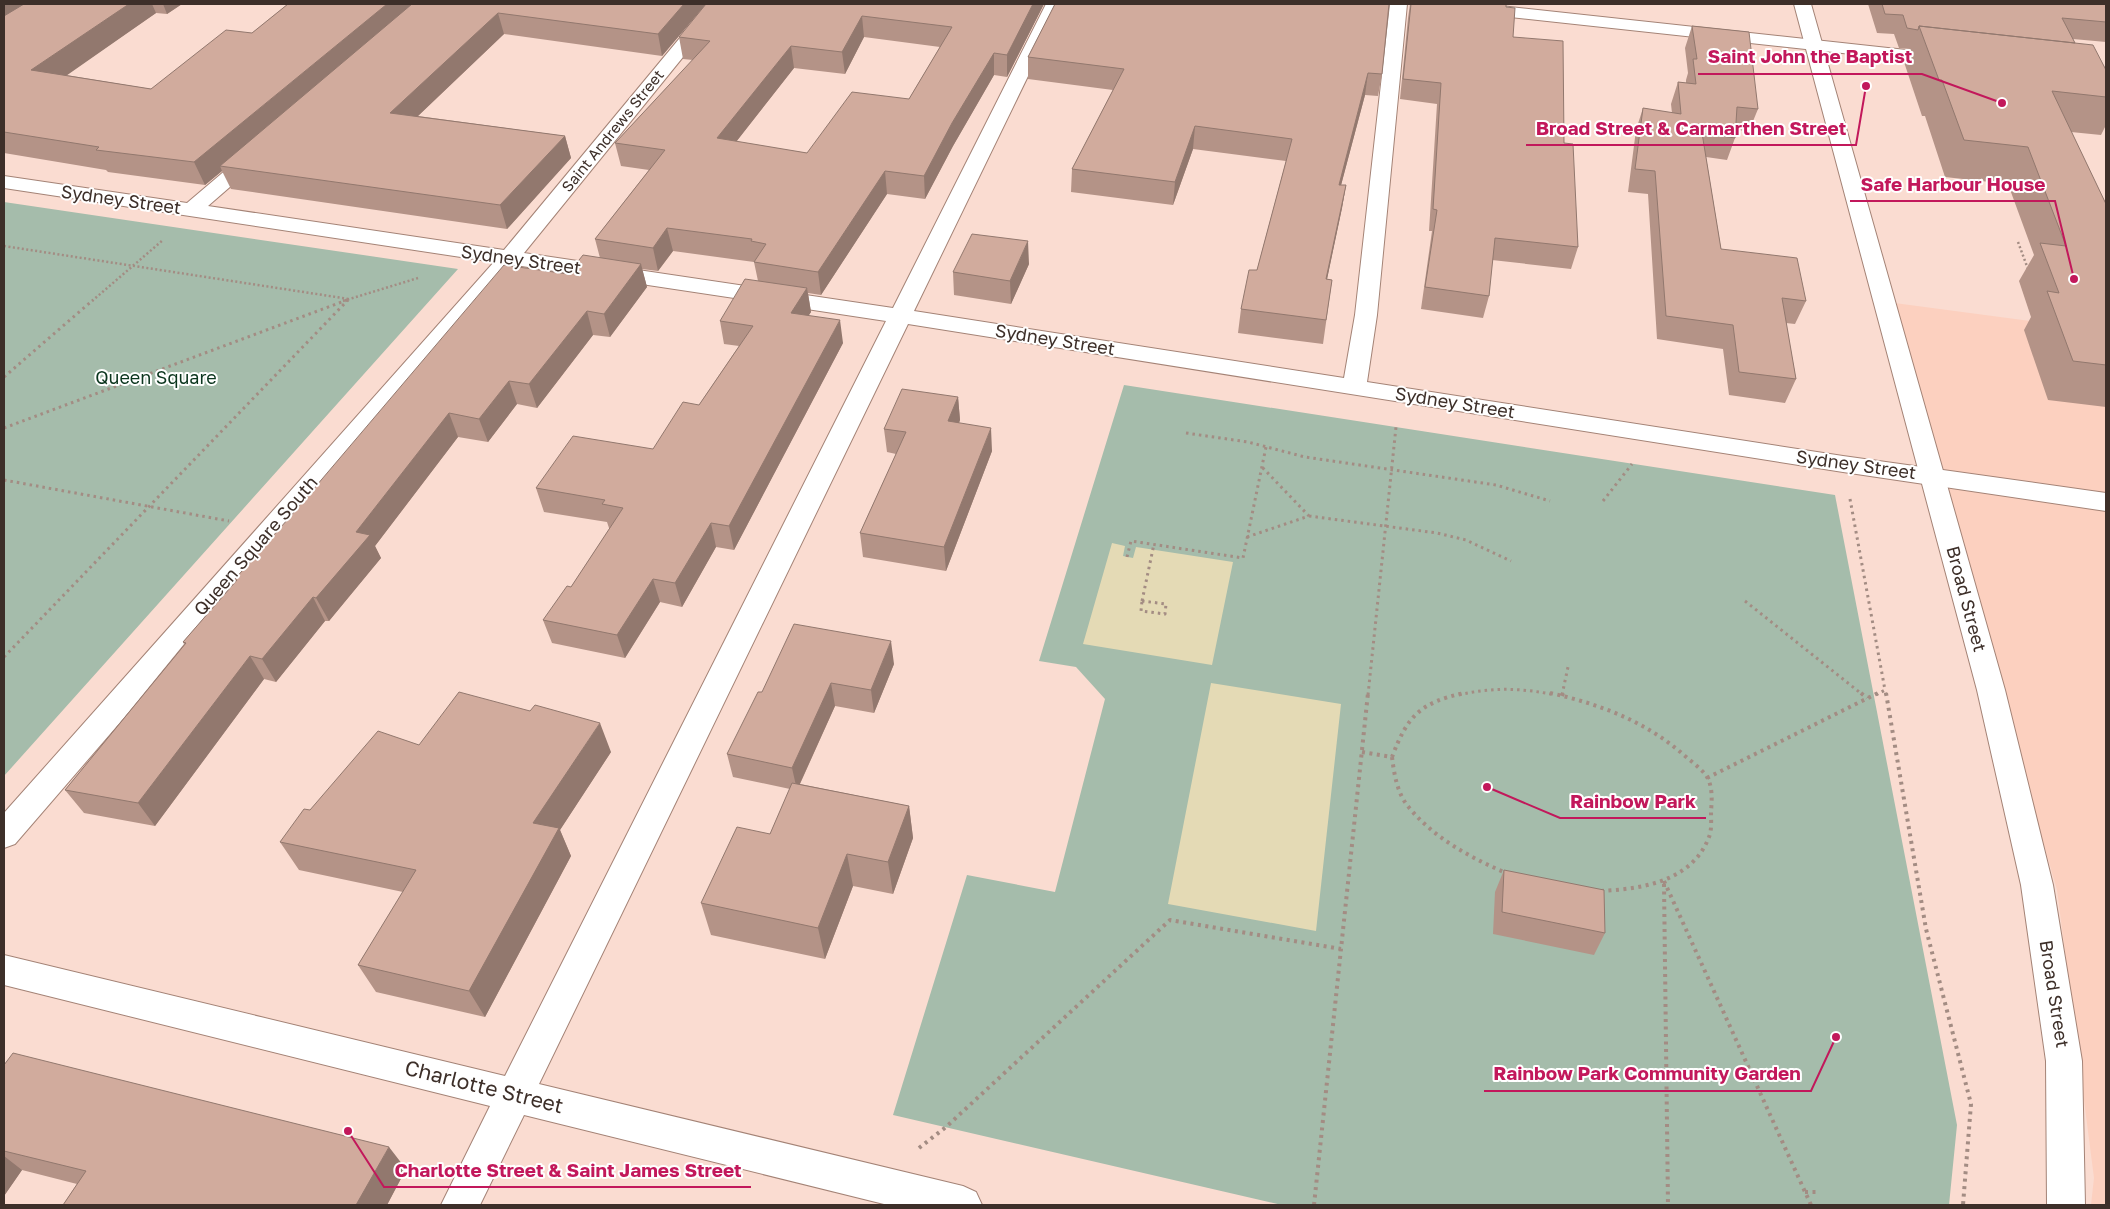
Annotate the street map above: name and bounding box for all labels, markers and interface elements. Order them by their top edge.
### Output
callout: Saint John the Baptist [1698,40,1922,74]
text: Saint John the Baptist [1708,44,1913,67]
street label: Saint Andrews Street [557,66,667,195]
callout: Broad Street & Carmarthen Street [1526,111,1856,145]
text: Broad Street & Carmarthen Street [1536,116,1847,139]
callout: Safe Harbour House [1850,167,2055,201]
text: Safe Harbour House [1861,172,2045,195]
street label: Sydney Street [60,180,183,218]
street label: Sydney Street [460,240,583,278]
street label: Sydney Street [994,319,1117,359]
park label: Queen Square [95,366,217,388]
street label: Sydney Street [1394,382,1517,422]
street label: Sydney Street [1795,445,1918,483]
street label: Queen Square South [189,471,322,620]
street label: Broad Street [1942,543,1992,654]
callout: Rainbow Park [1560,784,1706,818]
text: Rainbow Park [1570,789,1696,812]
street label: Broad Street [2036,938,2074,1049]
street label: Charlotte Street [402,1054,566,1118]
callout: Rainbow Park Community Garden [1484,1057,1811,1091]
text: Rainbow Park Community Garden [1493,1061,1801,1084]
callout: Charlotte Street & Saint James Street [384,1153,751,1187]
text: Charlotte Street & Saint James Street [394,1158,742,1181]

